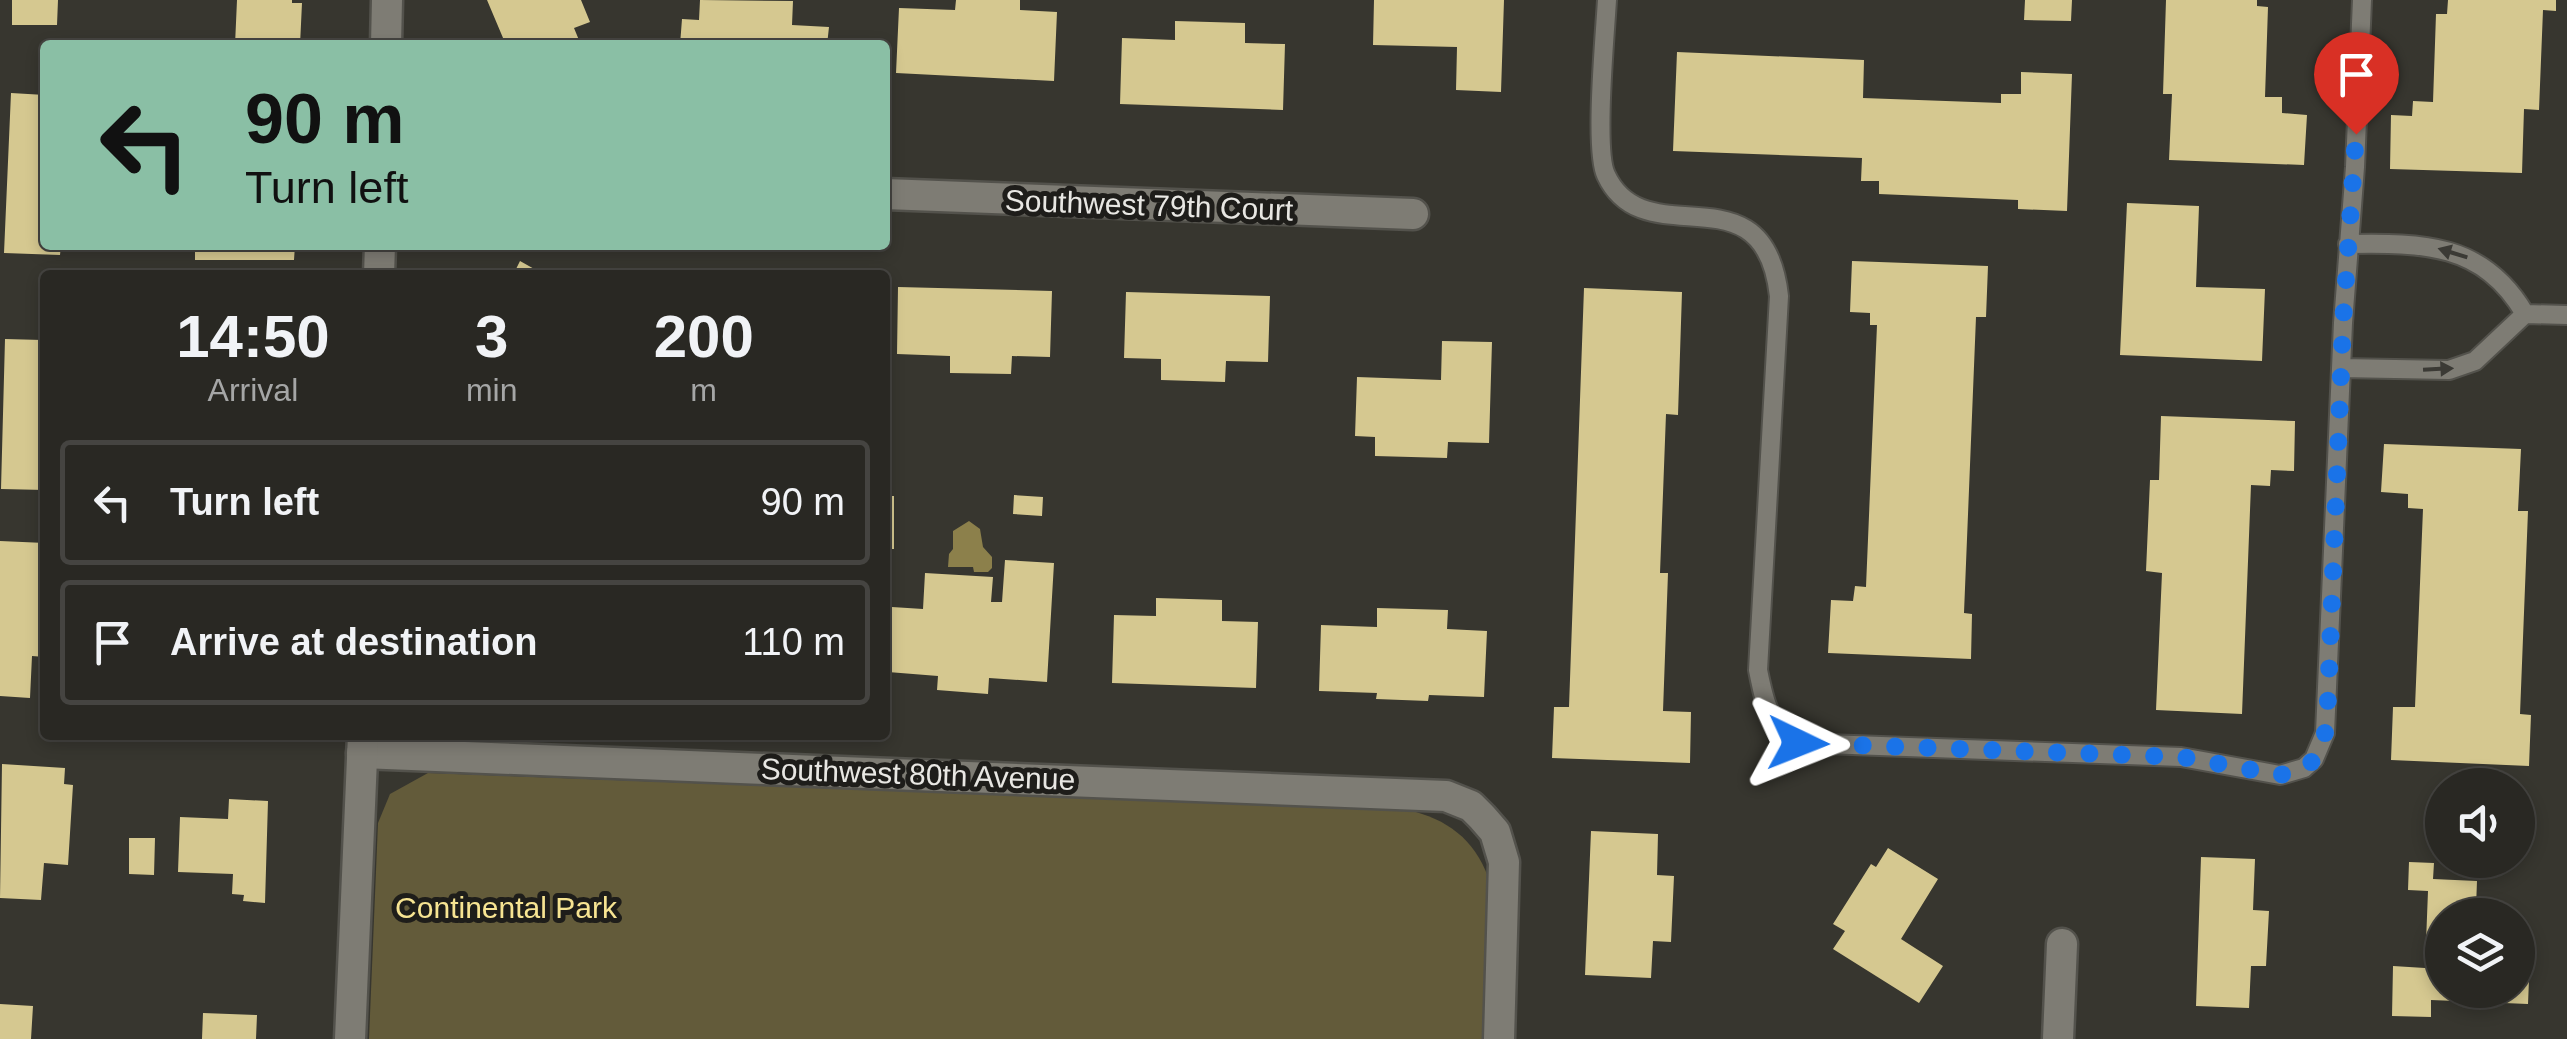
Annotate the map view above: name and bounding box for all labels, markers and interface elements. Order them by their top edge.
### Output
pin [2314,32,2399,135]
icon: arrive [2329,47,2384,102]
icon: left [80,80,210,210]
text: 90 m [245,80,405,158]
text: Turn left [245,162,408,213]
street label: Southwest 79th Court [1004,183,1294,227]
one-way arrow [2437,245,2467,260]
text: 14:50 [176,303,330,370]
text: 3 [475,303,508,370]
text: 200 [654,303,754,370]
one-way arrow [2423,361,2455,377]
text: Arrival [208,372,298,408]
text: min [466,372,517,408]
text: m [690,372,717,408]
icon: left [85,475,140,530]
text: Turn left [170,481,319,523]
text: 90 m [761,481,845,523]
icon: arrive [85,615,140,670]
text: Arrive at destination [170,621,537,663]
text: 110 m [742,621,845,663]
position arrow [1746,691,1850,795]
street label: Southwest 80th Avenue [760,752,1076,796]
map controls [2425,768,2535,1008]
button: sound [2425,768,2535,878]
park label: Continental Park [395,891,618,924]
button: layers [2425,898,2535,1008]

